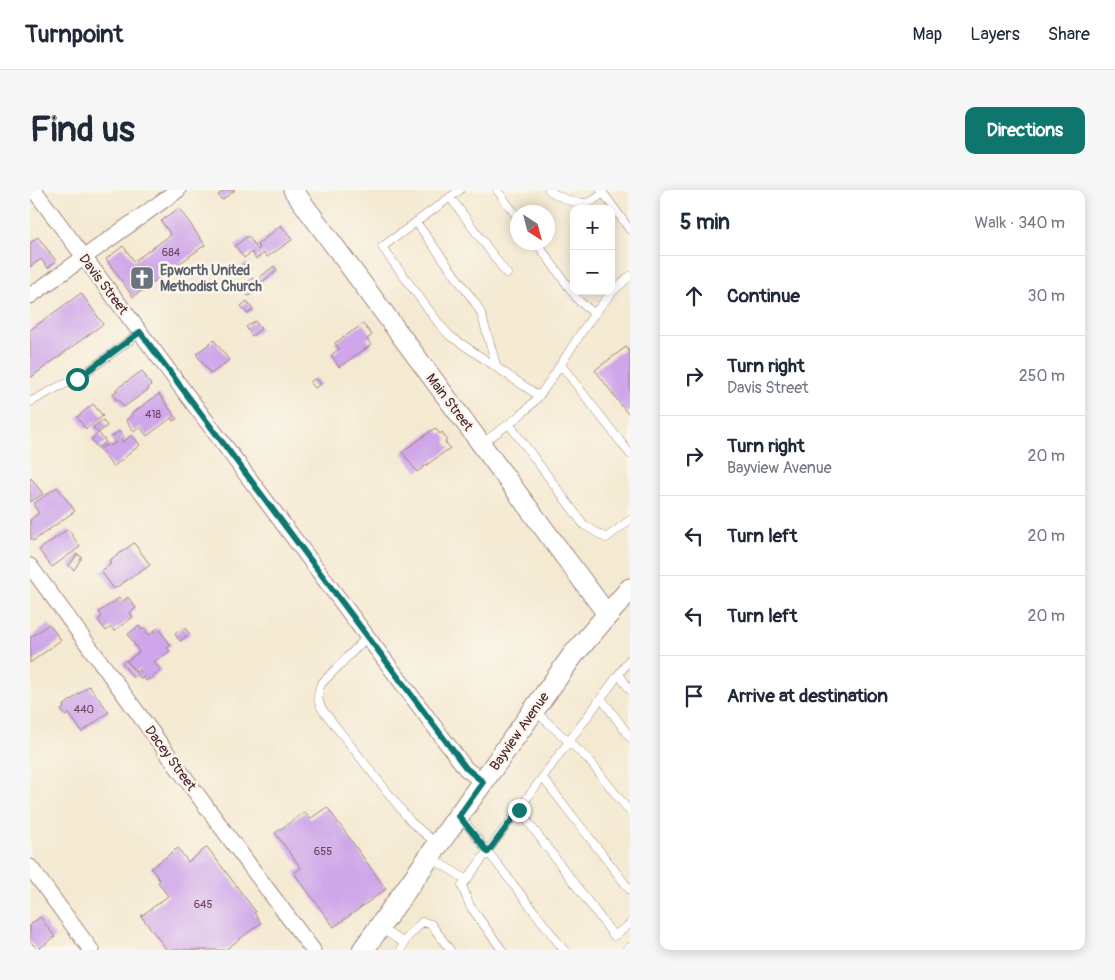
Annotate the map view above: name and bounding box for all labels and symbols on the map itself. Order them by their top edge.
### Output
north arrow [510,205,555,250]
house number: 684 [162,246,181,259]
street label: Davis Street [75,251,132,318]
place label: Epworth United Methodist Church [160,262,262,295]
church icon: Epworth United Methodist Church [129,265,155,291]
route start [66,368,89,391]
street label: Main Street [422,370,477,435]
house number: 418 [145,408,162,421]
street label: Bayview Avenue [486,689,553,774]
house number: 440 [74,703,94,716]
street label: Dacey Street [141,722,200,794]
route end [508,799,531,822]
house number: 655 [314,845,332,858]
house number: 645 [194,898,212,911]

